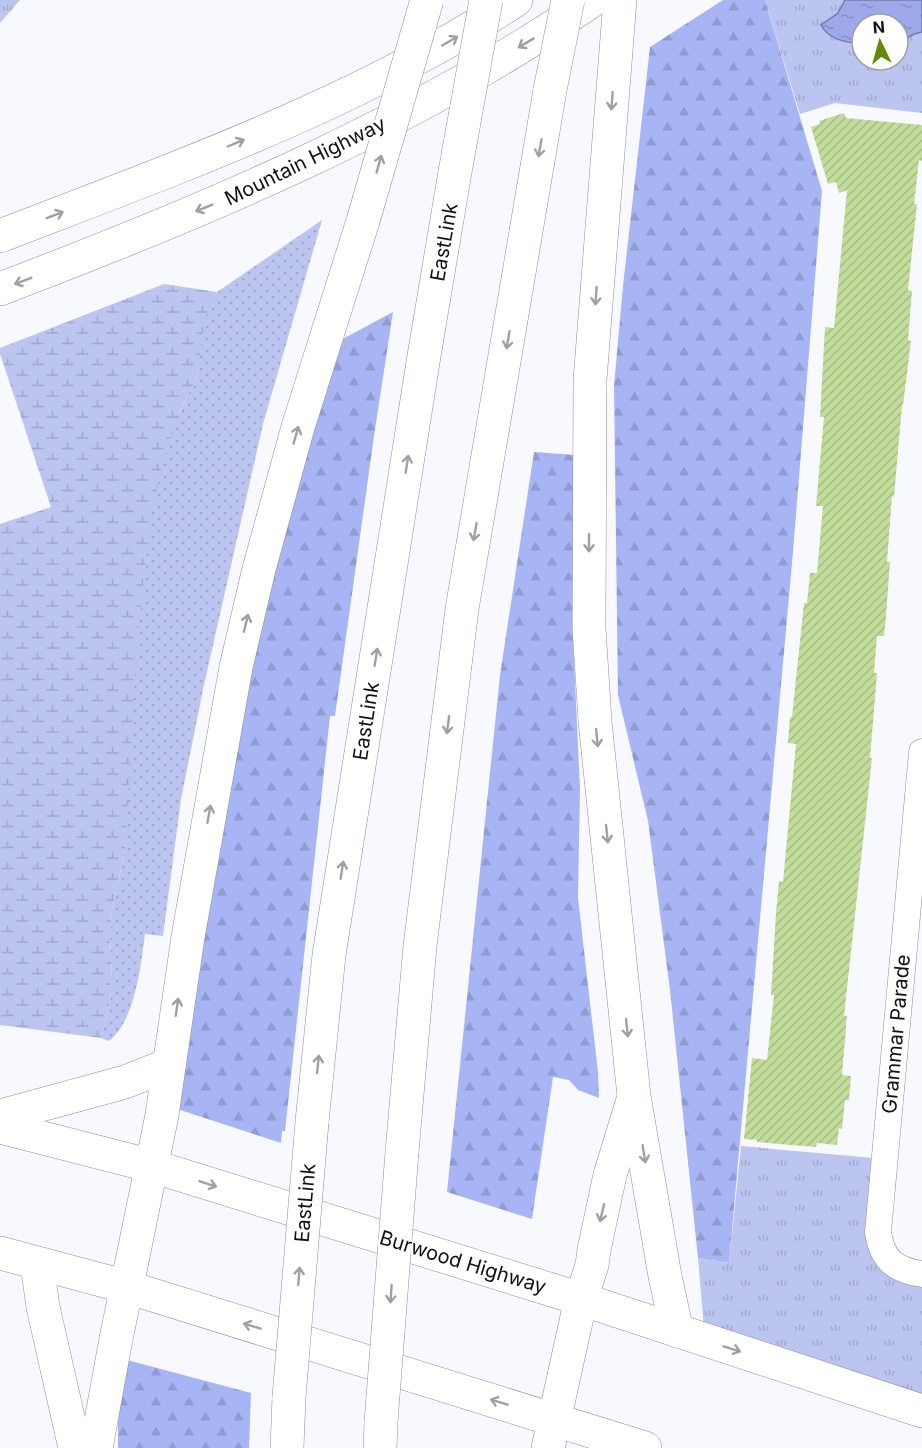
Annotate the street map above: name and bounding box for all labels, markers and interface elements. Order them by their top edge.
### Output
north arrow [850,12,910,72]
text: N [872,17,886,38]
one-way arrow [441,34,458,46]
one-way arrow [518,37,535,49]
one-way arrow [606,91,617,111]
street label: Mountain Highway [221,112,389,210]
one-way arrow [226,137,245,148]
one-way arrow [534,137,545,157]
one-way arrow [374,155,385,174]
street label: EastLink [425,201,463,283]
one-way arrow [195,203,213,214]
one-way arrow [45,208,63,219]
one-way arrow [14,276,32,287]
one-way arrow [590,285,601,305]
one-way arrow [502,330,513,349]
one-way arrow [291,426,302,445]
one-way arrow [401,455,412,475]
one-way arrow [469,522,480,542]
one-way arrow [583,533,595,553]
one-way arrow [241,614,253,633]
one-way arrow [371,648,382,667]
street label: EastLink [348,680,384,762]
one-way arrow [442,715,453,735]
one-way arrow [592,728,603,747]
one-way arrow [204,805,215,825]
one-way arrow [602,824,613,844]
one-way arrow [337,861,348,881]
street label: Grammar Parade [877,953,915,1115]
one-way arrow [171,997,182,1017]
one-way arrow [622,1018,633,1038]
one-way arrow [313,1054,324,1074]
one-way arrow [638,1144,649,1163]
street label: EastLink [290,1162,320,1244]
one-way arrow [198,1179,217,1190]
one-way arrow [596,1203,607,1223]
street label: Burwood Highway [377,1225,549,1299]
one-way arrow [294,1266,305,1286]
one-way arrow [385,1283,396,1303]
one-way arrow [243,1320,262,1331]
one-way arrow [722,1344,741,1355]
one-way arrow [490,1396,509,1407]

